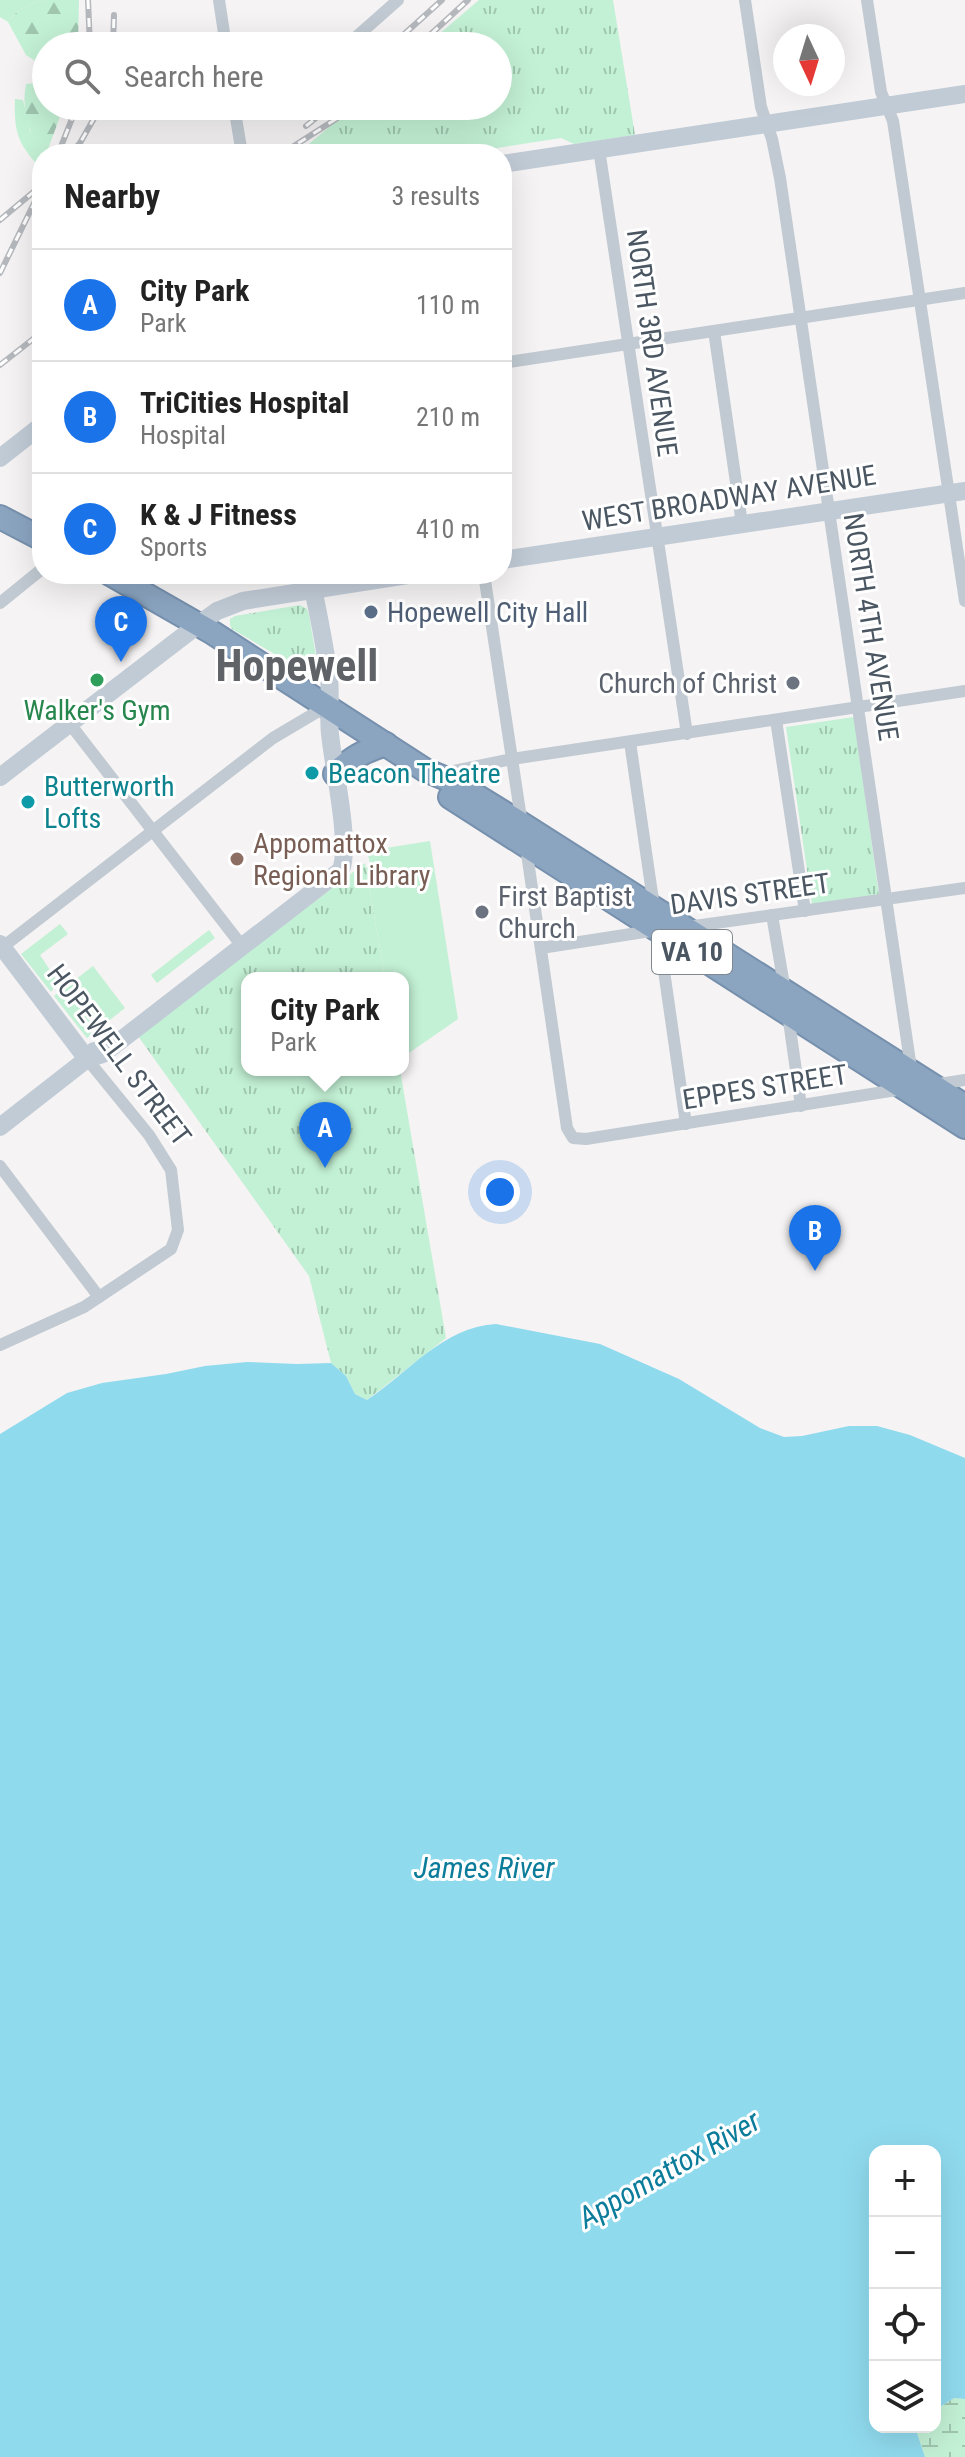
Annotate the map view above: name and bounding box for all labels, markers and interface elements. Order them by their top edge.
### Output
north arrow [773,24,845,96]
search box [32,32,512,120]
icon: search [60,54,104,98]
text: Search here [124,59,264,94]
text: Nearby [64,176,160,216]
text: 3 results [391,181,480,211]
street label: NORTH 3RD AVENUE [620,227,684,459]
text: City Park [140,273,249,308]
text: A [82,290,98,320]
text: 110 m [416,290,480,320]
text: Park [140,308,186,338]
text: TriCities Hospital [140,385,349,420]
text: B [83,402,97,432]
text: 210 m [416,402,480,432]
text: Hospital [140,420,226,450]
street label: WEST BROADWAY AVENUE [580,458,878,538]
text: K & J Fitness [140,497,297,532]
street label: NORTH 4TH AVENUE [837,511,905,743]
text: C [83,514,97,544]
text: 410 m [416,514,480,544]
text: Sports [140,532,207,562]
pin: C [95,596,147,662]
place label: Hopewell City Hall [387,596,588,629]
marker: Hopewell City Hall [362,603,380,621]
district label: Hopewell [216,640,378,692]
place label: Church of Christ [598,667,777,700]
marker: Walker's Gym [88,671,106,689]
marker: Church of Christ [784,674,802,692]
place label: Walker's Gym [23,694,171,727]
place label: Beacon Theatre [328,757,501,790]
marker: Beacon Theatre [303,764,321,782]
place label: Butterworth Lofts [44,770,175,835]
marker: Butterworth Lofts [19,793,37,811]
place label: Appomattox Regional Library [253,827,431,892]
marker: Appomattox Regional Library [228,850,246,868]
street label: DAVIS STREET [668,866,832,922]
place label: First Baptist Church [498,880,632,945]
marker: First Baptist Church [473,903,491,921]
road number: VA 10 [652,930,732,974]
street label: HOPEWELL STREET [40,958,198,1152]
popup [241,972,409,1076]
text: City Park [270,992,380,1027]
text: Park [270,1027,317,1057]
street label: EPPES STREET [680,1058,850,1116]
pin: A [299,1102,351,1168]
your location [480,1172,520,1212]
pin: B [789,1205,841,1271]
water label: James River [414,1850,555,1885]
water label: Appomattox River [571,2102,767,2236]
map controls [869,2145,941,2433]
button: + [869,2145,941,2217]
button: − [869,2217,941,2289]
button: locate [869,2289,941,2361]
button: layers [869,2361,941,2433]

